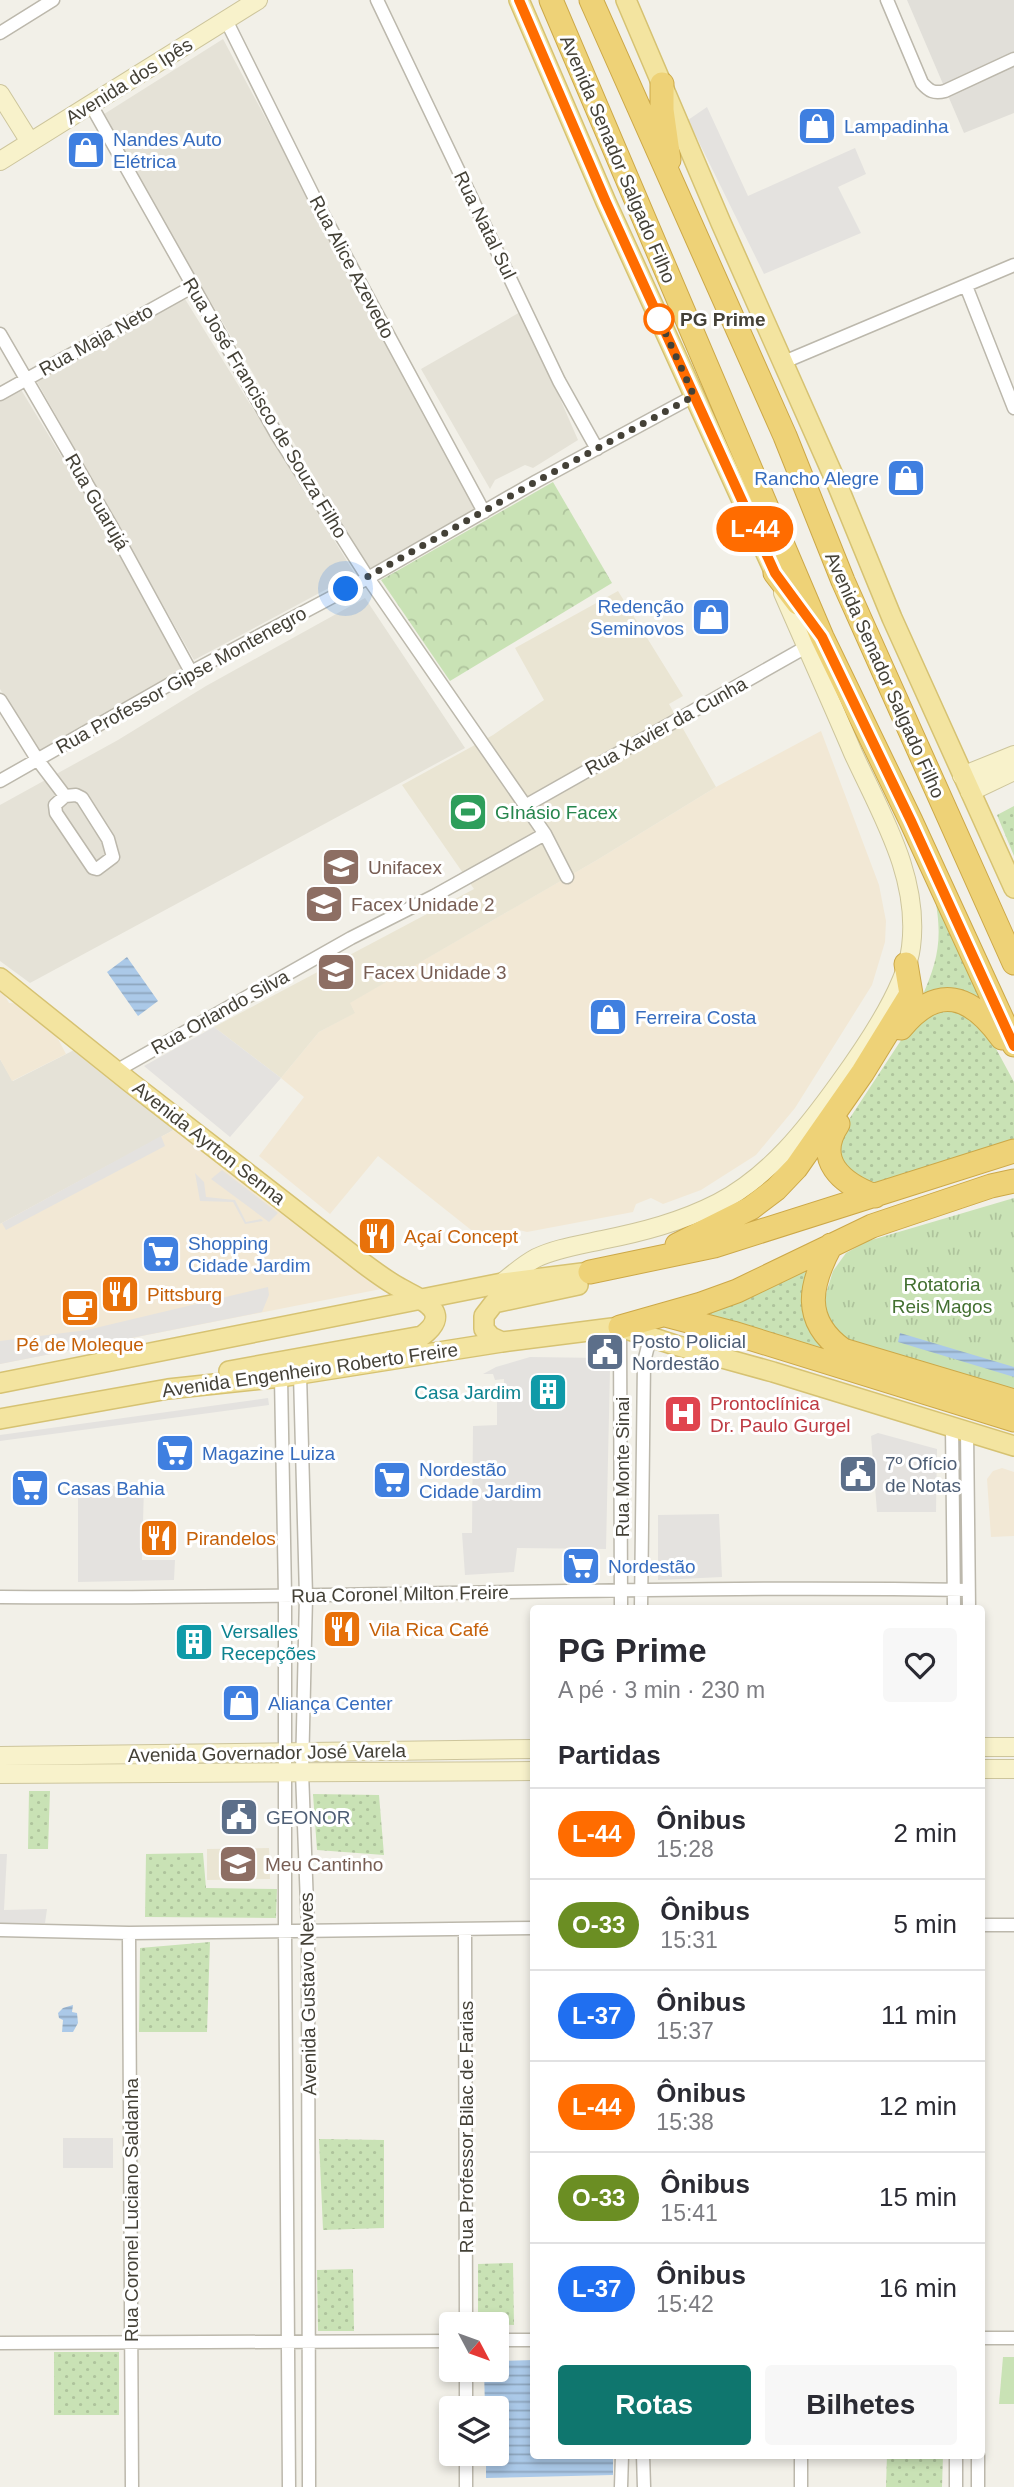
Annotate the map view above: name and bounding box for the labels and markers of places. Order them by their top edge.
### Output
shop icon: Lampadinha [796,105,838,147]
place label: Lampadinha [844,116,949,137]
shop icon: Nandes Auto Elétrica [65,129,107,171]
place label: Nandes Auto Elétrica [113,129,222,172]
marker: PG Prime [644,304,674,334]
place label: PG Prime [680,309,766,330]
shop icon: Rancho Alegre [885,457,927,499]
place label: Rancho Alegre [754,468,879,489]
place label: Redenção Seminovos [590,596,684,639]
shop icon: Redenção Seminovos [690,596,732,638]
sports icon: GInásio Facex [447,791,489,833]
place label: GInásio Facex [495,802,618,823]
school or university icon: Unifacex [320,846,362,888]
place label: Unifacex [368,857,442,878]
school or university icon: Facex Unidade 2 [303,883,345,925]
place label: Facex Unidade 2 [351,894,495,915]
school or university icon: Facex Unidade 3 [315,951,357,993]
place label: Facex Unidade 3 [363,962,507,983]
shop icon: Ferreira Costa [587,996,629,1038]
place label: Ferreira Costa [635,1007,757,1028]
restaurant icon: Açaí Concept [356,1215,398,1257]
place label: Açaí Concept [404,1226,519,1247]
supermarket icon: Shopping Cidade Jardim [140,1233,182,1275]
place label: Shopping Cidade Jardim [188,1233,311,1276]
restaurant icon: Pittsburg [99,1273,141,1315]
place label: Pittsburg [147,1284,222,1305]
cafe icon: Pé de Moleque [59,1287,101,1329]
public building icon: Posto Policial Nordestão [584,1331,626,1373]
place label: Posto Policial Nordestão [632,1331,746,1374]
place label: Pé de Moleque [16,1334,144,1355]
building icon: Casa Jardim [527,1371,569,1413]
place label: Casa Jardim [414,1382,521,1403]
hospital icon: Prontoclínica Dr. Paulo Gurgel [662,1393,704,1435]
place label: Prontoclínica Dr. Paulo Gurgel [710,1393,850,1436]
supermarket icon: Magazine Luiza [154,1432,196,1474]
place label: Magazine Luiza [202,1443,336,1464]
public building icon: 7º Ofício de Notas [837,1453,879,1495]
place label: 7º Ofício de Notas [885,1453,961,1496]
supermarket icon: Nordestão Cidade Jardim [371,1459,413,1501]
place label: Nordestão Cidade Jardim [419,1459,542,1502]
supermarket icon: Casas Bahia [9,1467,51,1509]
place label: Casas Bahia [57,1478,165,1499]
restaurant icon: Pirandelos [138,1517,180,1559]
place label: Pirandelos [186,1528,276,1549]
supermarket icon: Nordestão [560,1545,602,1587]
place label: Nordestão [608,1556,696,1577]
restaurant icon: Vila Rica Café [321,1608,363,1650]
place label: Vila Rica Café [369,1619,489,1640]
building icon: Versalles Recepções [173,1621,215,1663]
place label: Versalles Recepções [221,1621,316,1664]
shop icon: Aliança Center [220,1682,262,1724]
place label: Aliança Center [268,1693,393,1714]
public building icon: GEONOR [218,1796,260,1838]
place label: GEONOR [266,1807,350,1828]
school or university icon: Meu Cantinho [217,1843,259,1885]
place label: Meu Cantinho [265,1854,383,1875]

